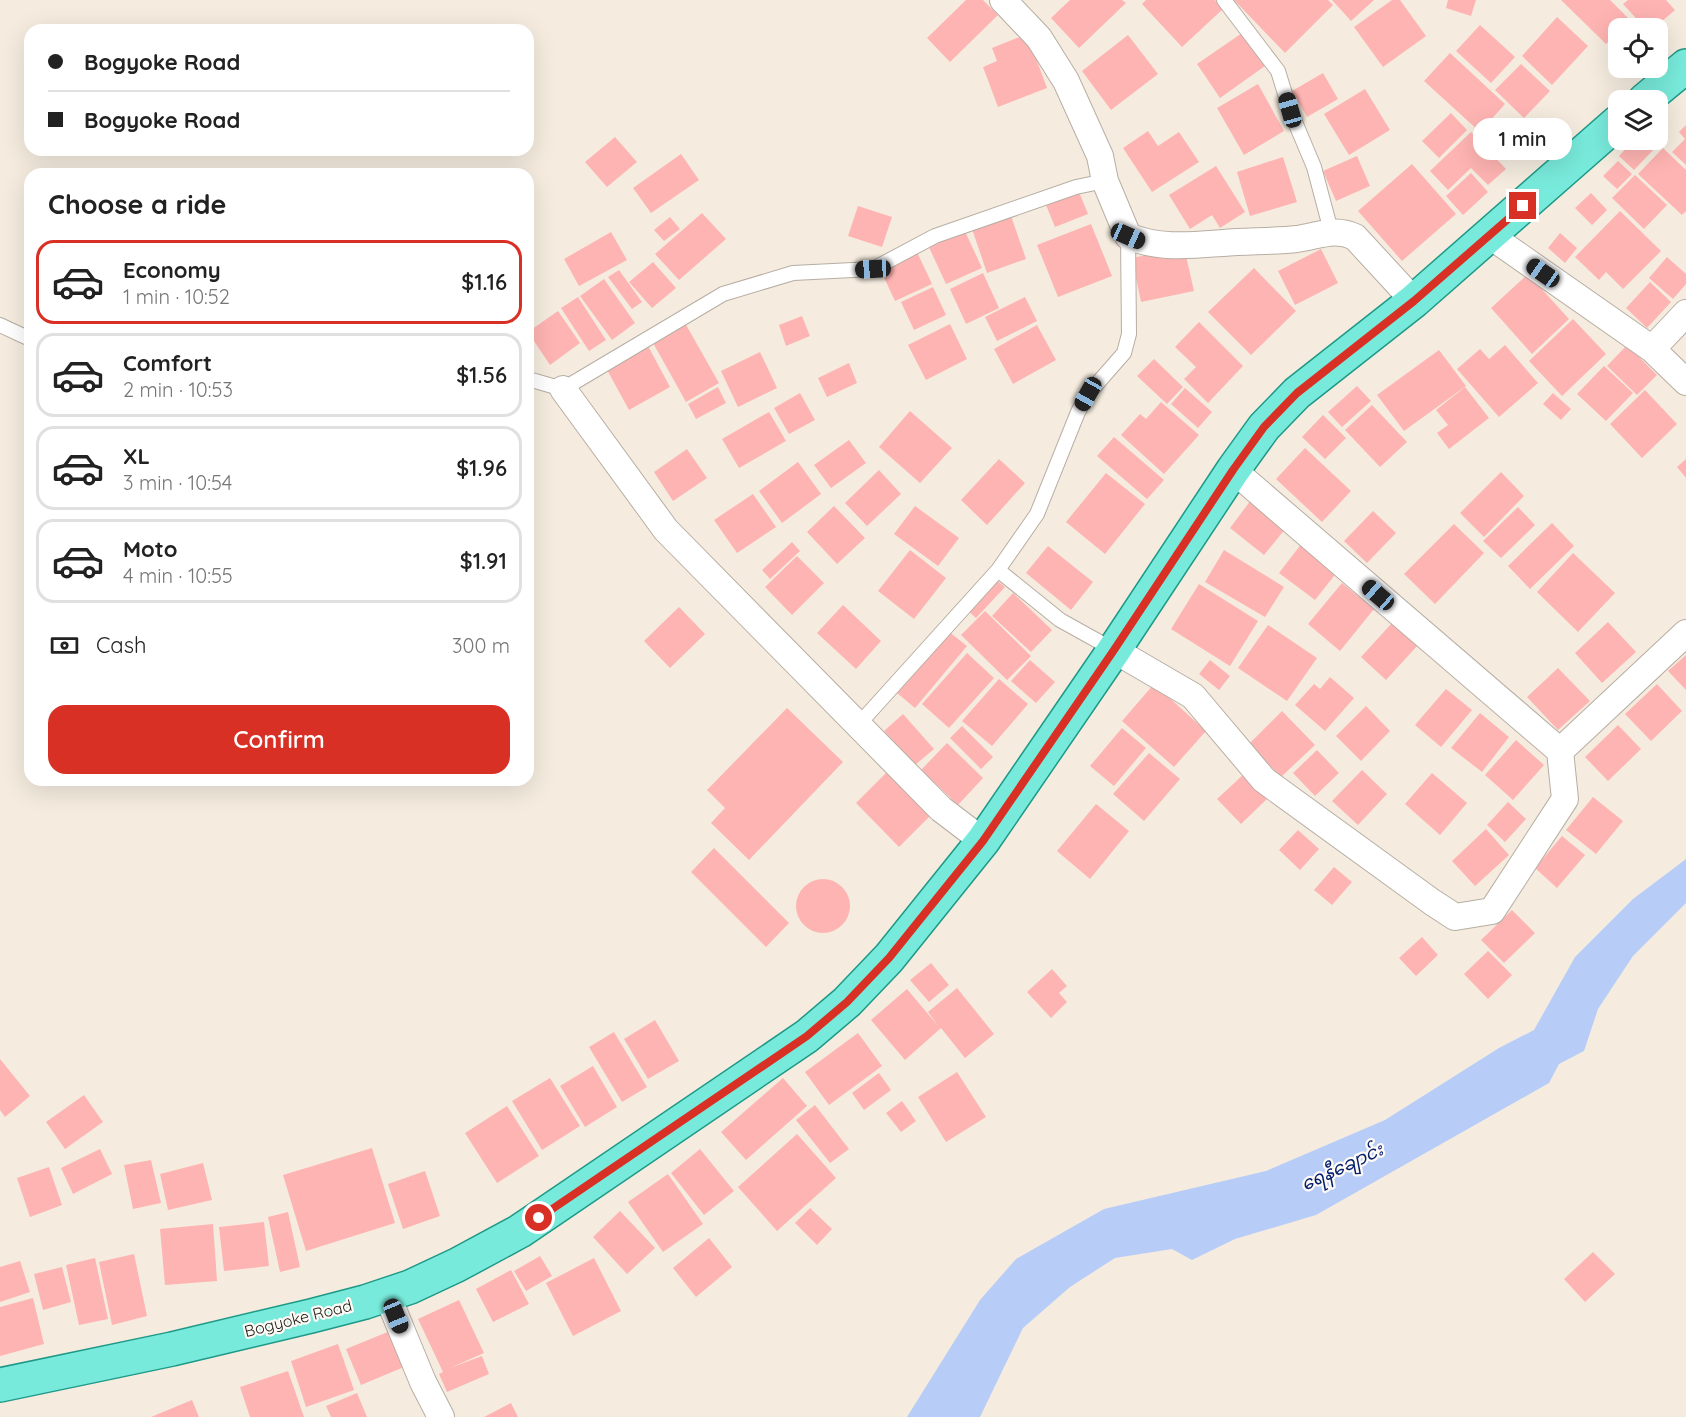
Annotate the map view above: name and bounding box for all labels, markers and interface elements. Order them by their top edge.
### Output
map controls [1608,18,1668,150]
button: locate [1608,18,1668,78]
text: Bogyoke Road [84,48,240,76]
car [1276,90,1304,130]
button: layers [1608,90,1668,150]
text: Bogyoke Road [84,106,240,134]
callout: 1 min [1474,119,1573,161]
text: 1 min [1499,126,1546,151]
text: Choose a ride [48,187,226,221]
route end [1509,192,1536,219]
car [1108,220,1148,252]
icon: car [51,255,105,309]
car [1523,255,1563,291]
text: Economy [123,256,221,284]
car [855,259,891,279]
text: $1.16 [461,268,507,296]
text: 1 min · 10:52 [123,284,230,309]
icon: car [51,348,105,402]
text: Comfort [123,349,212,377]
text: $1.56 [456,361,507,389]
car [1071,374,1105,414]
text: 2 min · 10:53 [123,377,233,402]
icon: car [51,441,105,495]
text: XL [123,442,150,470]
text: $1.96 [456,454,507,482]
text: 3 min · 10:54 [123,470,232,495]
icon: car [51,534,105,588]
text: Moto [123,535,177,563]
text: $1.91 [460,547,507,575]
text: 4 min · 10:55 [123,563,233,588]
car [1359,576,1397,614]
icon: cash [48,629,81,662]
text: Cash [96,631,147,659]
text: 300 m [452,633,510,658]
button: Confirm [48,705,510,774]
water label: ရေနီချောင်း [1297,1136,1390,1199]
route start [525,1204,552,1231]
street label: Bogyoke Road [242,1295,354,1341]
car [381,1296,411,1336]

